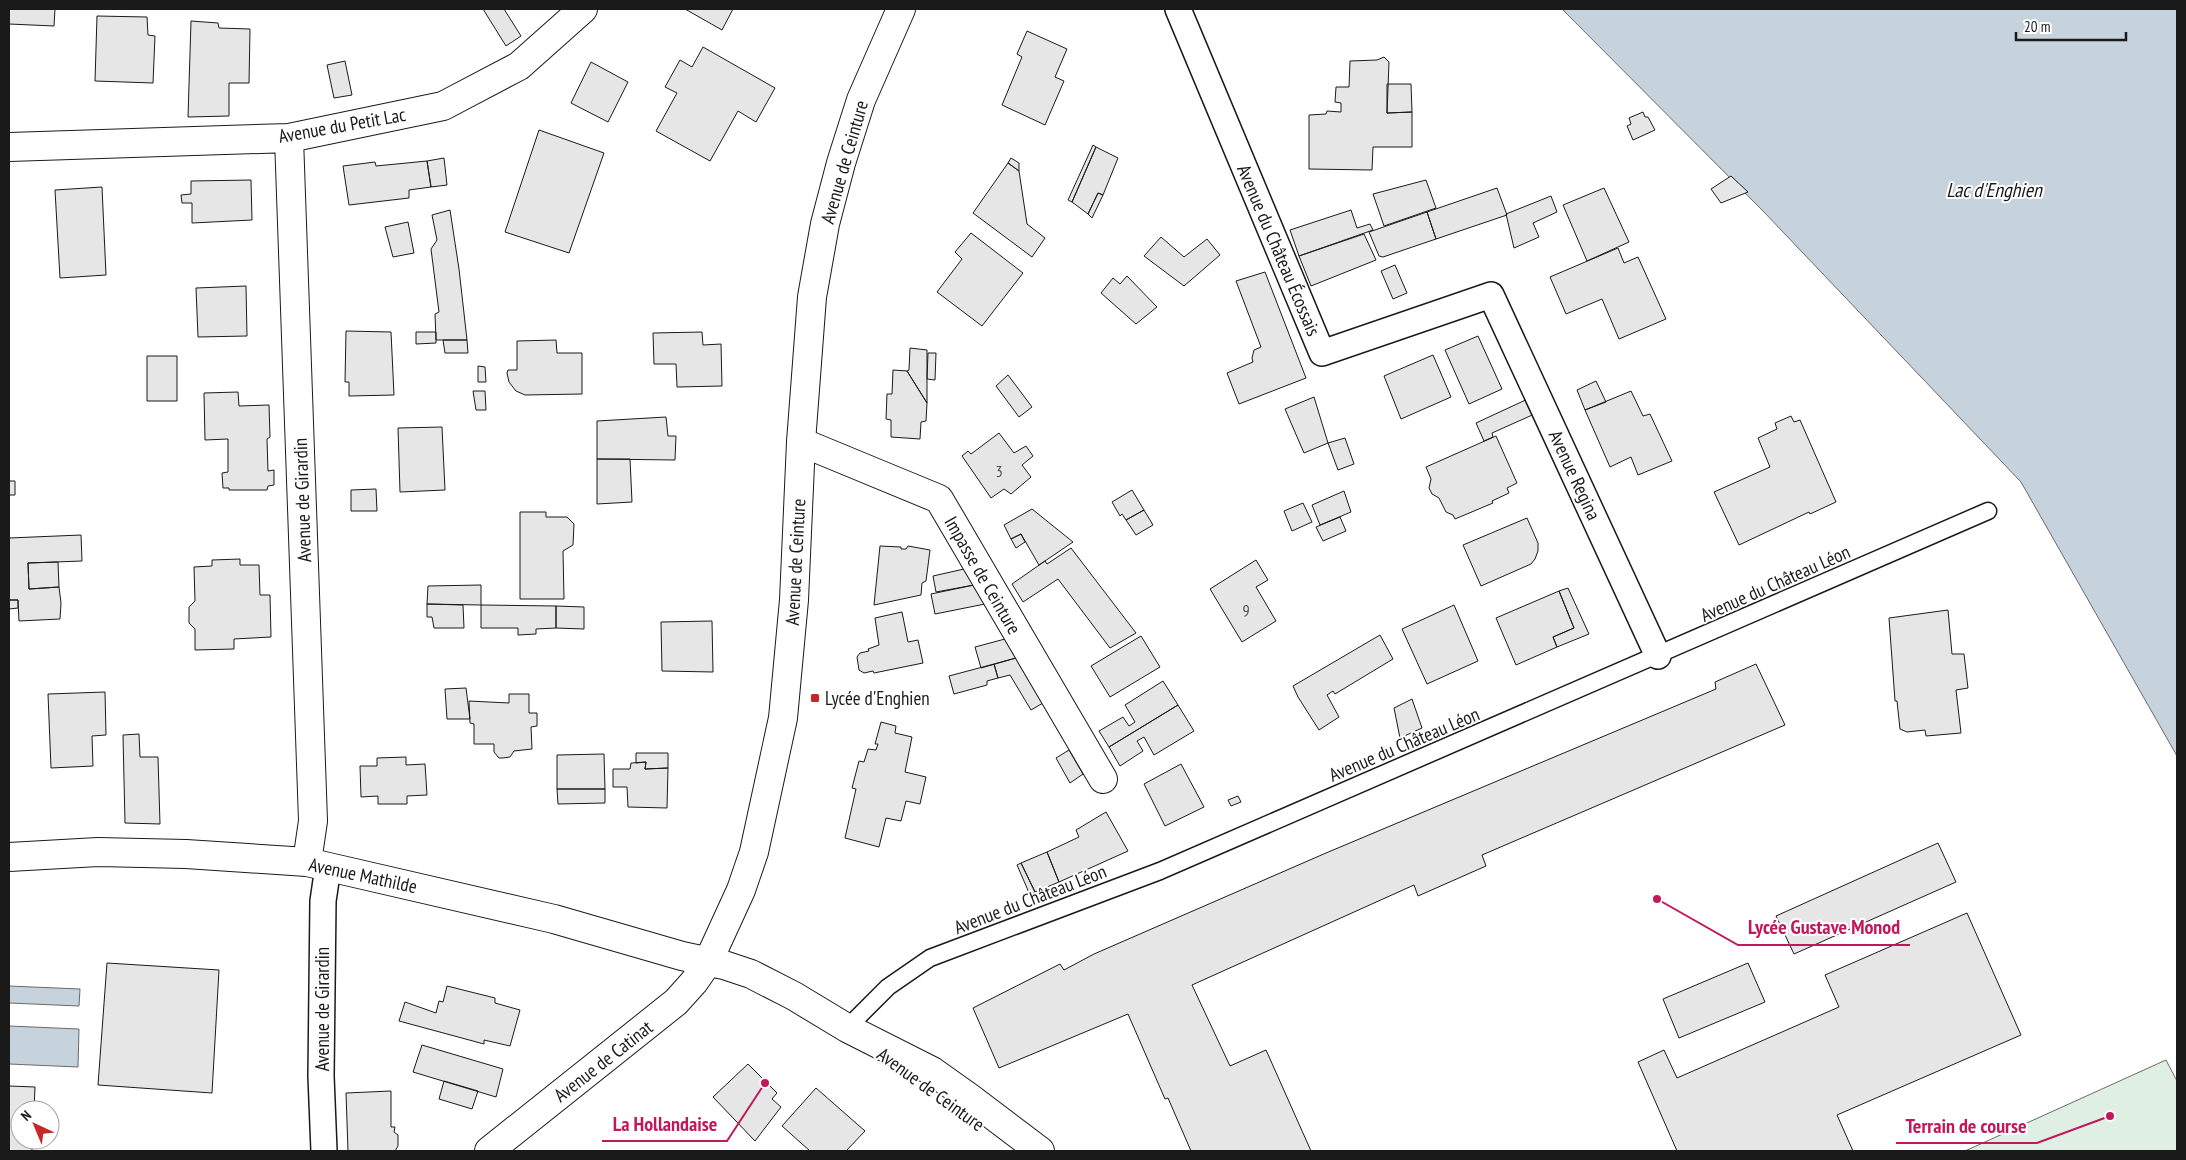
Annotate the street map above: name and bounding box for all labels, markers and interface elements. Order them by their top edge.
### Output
scale bar [2016,10,2126,42]
text: 20 m [2024,17,2050,36]
street label: Avenue de Ceinture [815,97,873,226]
street label: Avenue du Petit Lac [276,102,408,148]
street label: Avenue du Château Écossais [1232,161,1326,339]
water label: Lac d'Enghien [1946,177,2043,203]
street label: Avenue Regina [1544,426,1606,524]
street label: Avenue de Girardin [288,437,316,563]
house number: 3 [995,461,1003,481]
street label: Avenue de Ceinture [780,498,810,626]
street label: Impasse de Ceinture [939,512,1027,638]
street label: Avenue du Château Léon [1696,539,1854,627]
house number: 9 [1242,600,1250,620]
place label: Lycée d'Enghien [825,686,930,710]
marker: Lycée d'Enghien [809,692,821,704]
street label: Avenue du Château Léon [1325,701,1483,787]
street label: Avenue Mathilde [307,852,419,898]
street label: Avenue du Château Léon [950,859,1110,939]
callout: Lycée Gustave Monod [1738,910,1910,945]
text: Lycée Gustave Monod [1748,914,1900,940]
street label: Avenue de Girardin [310,947,334,1071]
street label: Avenue de Catinat [549,1015,658,1107]
street label: Avenue de Ceinture [872,1042,990,1136]
north arrow [10,1100,60,1150]
callout: La Hollandaise [602,1106,727,1141]
text: N [17,1107,35,1125]
callout: Terrain de course [1896,1108,2037,1143]
text: La Hollandaise [613,1111,717,1137]
text: Terrain de course [1905,1113,2027,1139]

